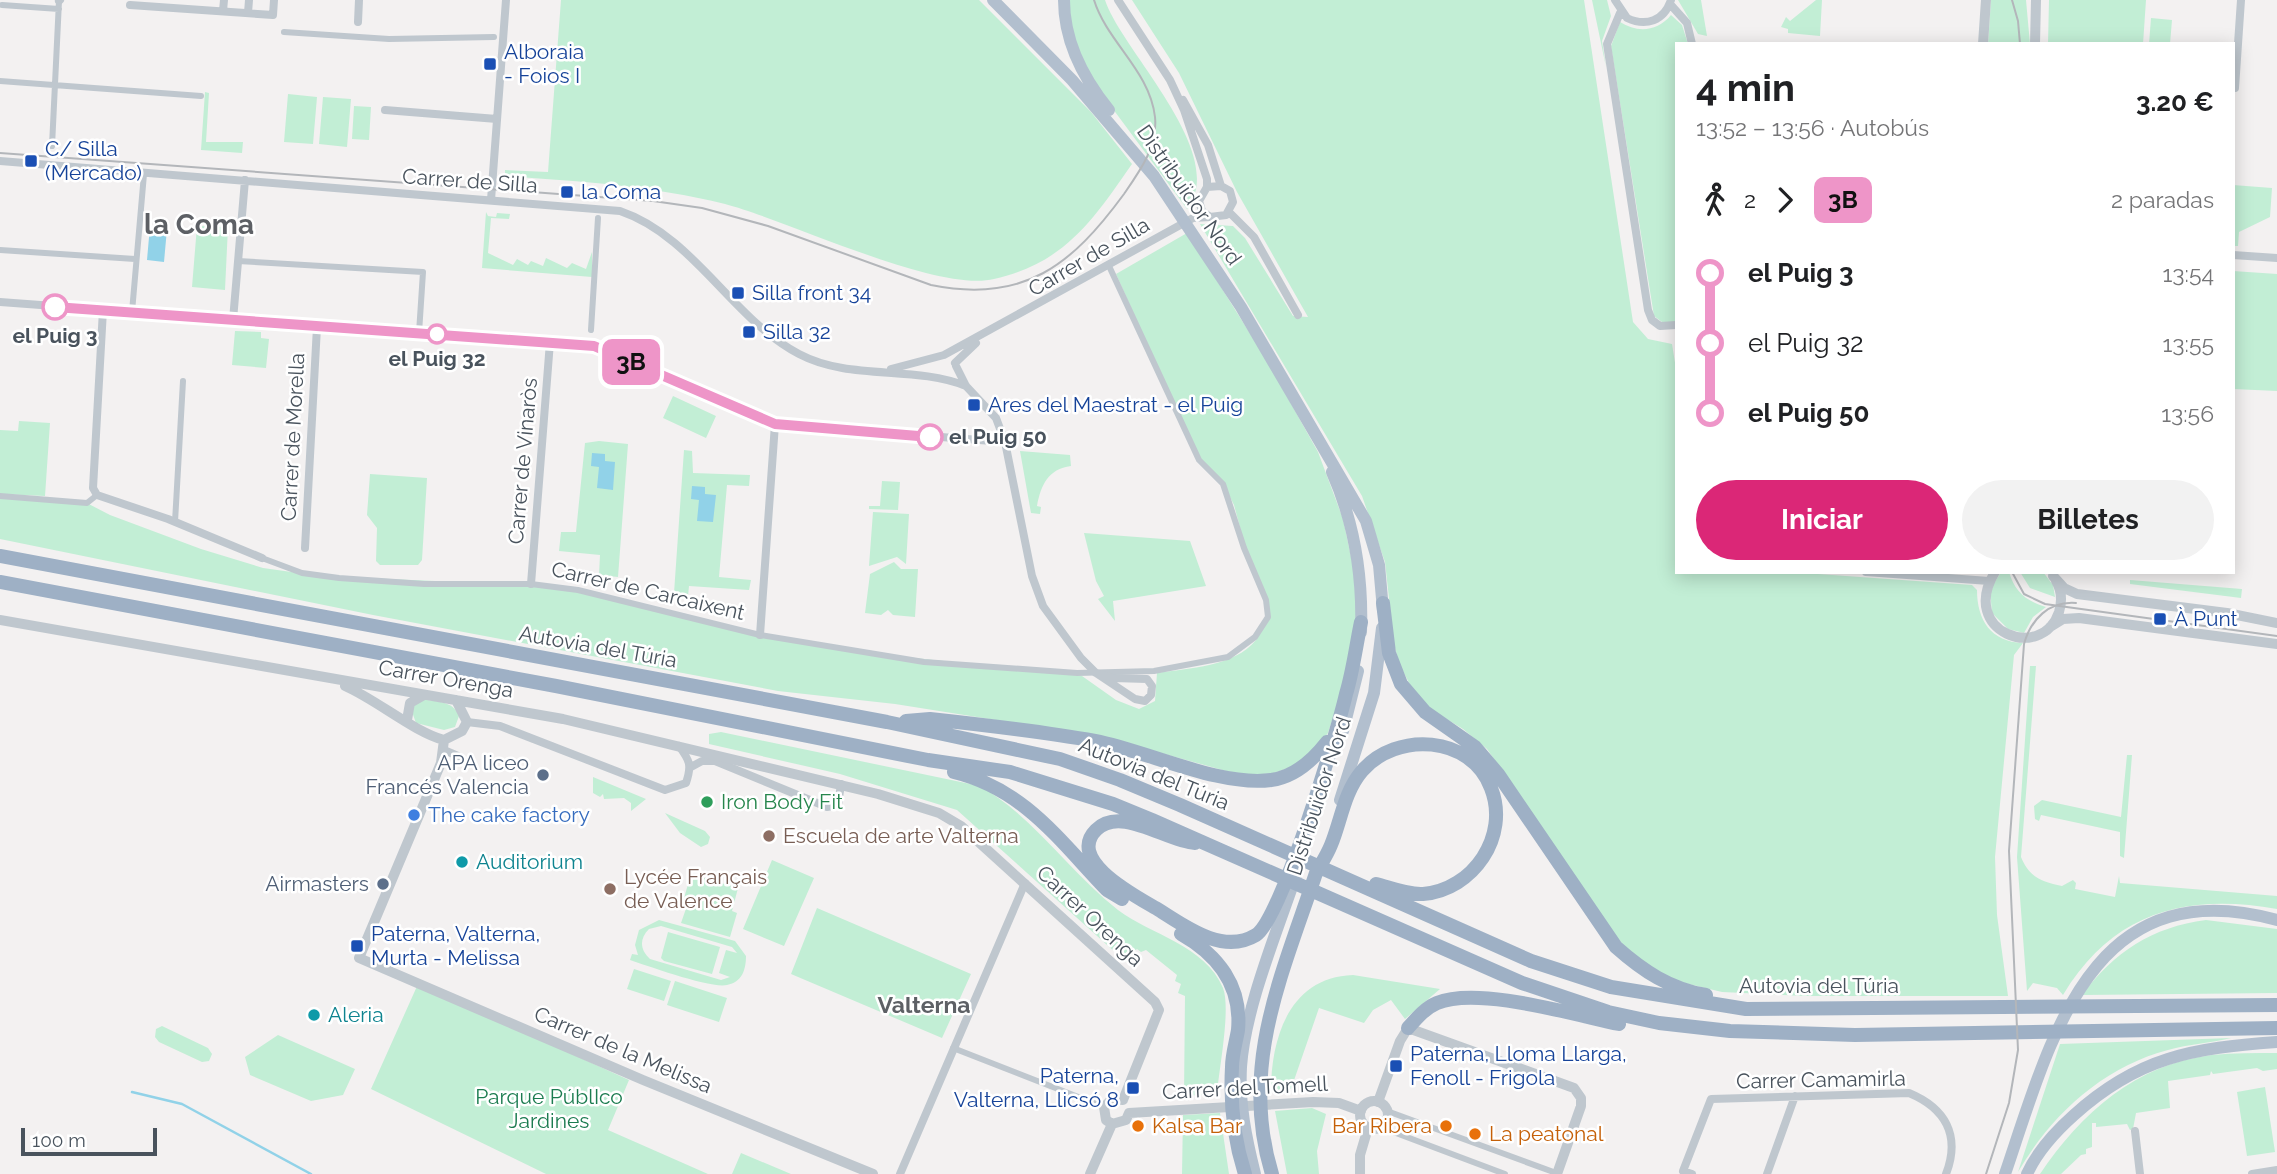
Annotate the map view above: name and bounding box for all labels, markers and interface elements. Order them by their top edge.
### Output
place label: Alboraia - Foios I [504,39,584,88]
marker: Alboraia - Foios I [482,56,498,72]
text: 4 min [1696,65,1795,110]
text: 3.20 € [2136,87,2214,117]
text: 13:52 – 13:56 · Autobús [1696,114,1929,141]
street label: Distribuïdor Nord [1132,120,1247,270]
place label: C/ Silla (Mercado) [45,136,142,185]
marker: C/ Silla (Mercado) [23,153,39,169]
street label: Carrer de Silla [401,163,539,198]
place label: la Coma [581,179,661,204]
icon: walk [1696,181,1734,219]
icon: forward [1766,181,1804,219]
marker: la Coma [559,184,575,200]
text: 3B [1828,185,1858,214]
text: 2 [1744,186,1756,213]
text: 2 paradas [2111,186,2214,213]
district label: la Coma [144,208,254,241]
street label: Carrer de Silla [1024,212,1154,301]
text: el Puig 3 [1748,258,1854,288]
text: 13:54 [2162,260,2214,287]
place label: Silla front 34 [752,280,871,305]
marker: Silla front 34 [730,285,746,301]
marker: el Puig 3 [42,294,68,320]
place label: Silla 32 [763,319,831,344]
place label: el Puig 3 [12,323,98,348]
marker: el Puig 32 [427,324,447,344]
marker: Silla 32 [741,324,757,340]
text: el Puig 32 [1748,328,1864,358]
text: 13:55 [2162,330,2214,357]
line badge: 3B [600,339,662,385]
place label: el Puig 32 [388,346,486,371]
text: 3B [616,347,646,376]
street label: Carrer de Morella [276,352,309,522]
street label: Carrer de Vinaròs [503,377,542,545]
place label: Ares del Maestrat - el Puig [988,392,1243,417]
marker: Ares del Maestrat - el Puig [966,397,982,413]
text: el Puig 50 [1748,398,1869,428]
text: 13:56 [2161,400,2214,427]
marker: el Puig 50 [917,424,943,450]
place label: el Puig 50 [949,424,1047,449]
button: Iniciar [1696,480,1948,560]
button: Billetes [1962,480,2214,560]
street label: Carrer de Carcaixent [549,556,747,625]
place label: À Punt [2174,606,2238,631]
marker: À Punt [2152,611,2168,627]
street label: Autovia del Túria [517,620,679,673]
street label: Carrer Orenga [377,654,515,703]
street label: Distribuïdor Nord [1281,713,1356,878]
street label: Autovia del Túria [1075,732,1233,815]
place label: APA liceo Francés Valencia [365,750,529,799]
marker: APA liceo Francés Valencia [535,767,551,783]
place label: Iron Body Fit [721,789,843,814]
marker: Iron Body Fit [699,794,715,810]
place label: The cake factory [428,802,590,827]
marker: The cake factory [406,807,422,823]
place label: Escuela de arte Valterna [783,823,1019,848]
marker: Escuela de arte Valterna [761,828,777,844]
place label: Auditorium [476,849,583,874]
marker: Auditorium [454,854,470,870]
street label: Carrer Orenga [1032,860,1149,971]
place label: Lycée Français de Valence [624,864,767,913]
place label: Airmasters [265,871,369,896]
marker: Airmasters [375,876,391,892]
marker: Lycée Français de Valence [602,881,618,897]
place label: Paterna, Valterna, Murta - Melissa [371,921,540,970]
marker: Paterna, Valterna, Murta - Melissa [349,938,365,954]
street label: Autovia del Túria [1739,973,1899,998]
district label: Valterna [877,991,971,1018]
street label: Carrer de la Melissa [531,1001,716,1098]
place label: Aleria [328,1002,384,1027]
marker: Aleria [306,1007,322,1023]
place label: Paterna, Lloma Llarga, Fenoll - Frigola [1410,1041,1627,1090]
marker: Paterna, Lloma Llarga, Fenoll - Frigola [1388,1058,1404,1074]
place label: Paterna, Valterna, Llicsó 8 [954,1063,1119,1112]
street label: Carrer Camamirla [1736,1066,1906,1093]
street label: Carrer del Tomell [1161,1071,1329,1104]
marker: Paterna, Valterna, Llicsó 8 [1125,1080,1141,1096]
park label: Parque PúblIco Jardines [475,1084,623,1133]
place label: Kalsa Bar [1152,1113,1243,1138]
place label: Bar Ribera [1332,1113,1432,1138]
marker: Kalsa Bar [1130,1118,1146,1134]
marker: Bar Ribera [1438,1118,1454,1134]
place label: La peatonal [1489,1121,1604,1146]
scale bar [21,1125,158,1157]
marker: La peatonal [1467,1126,1483,1142]
text: 100 m [32,1129,86,1151]

